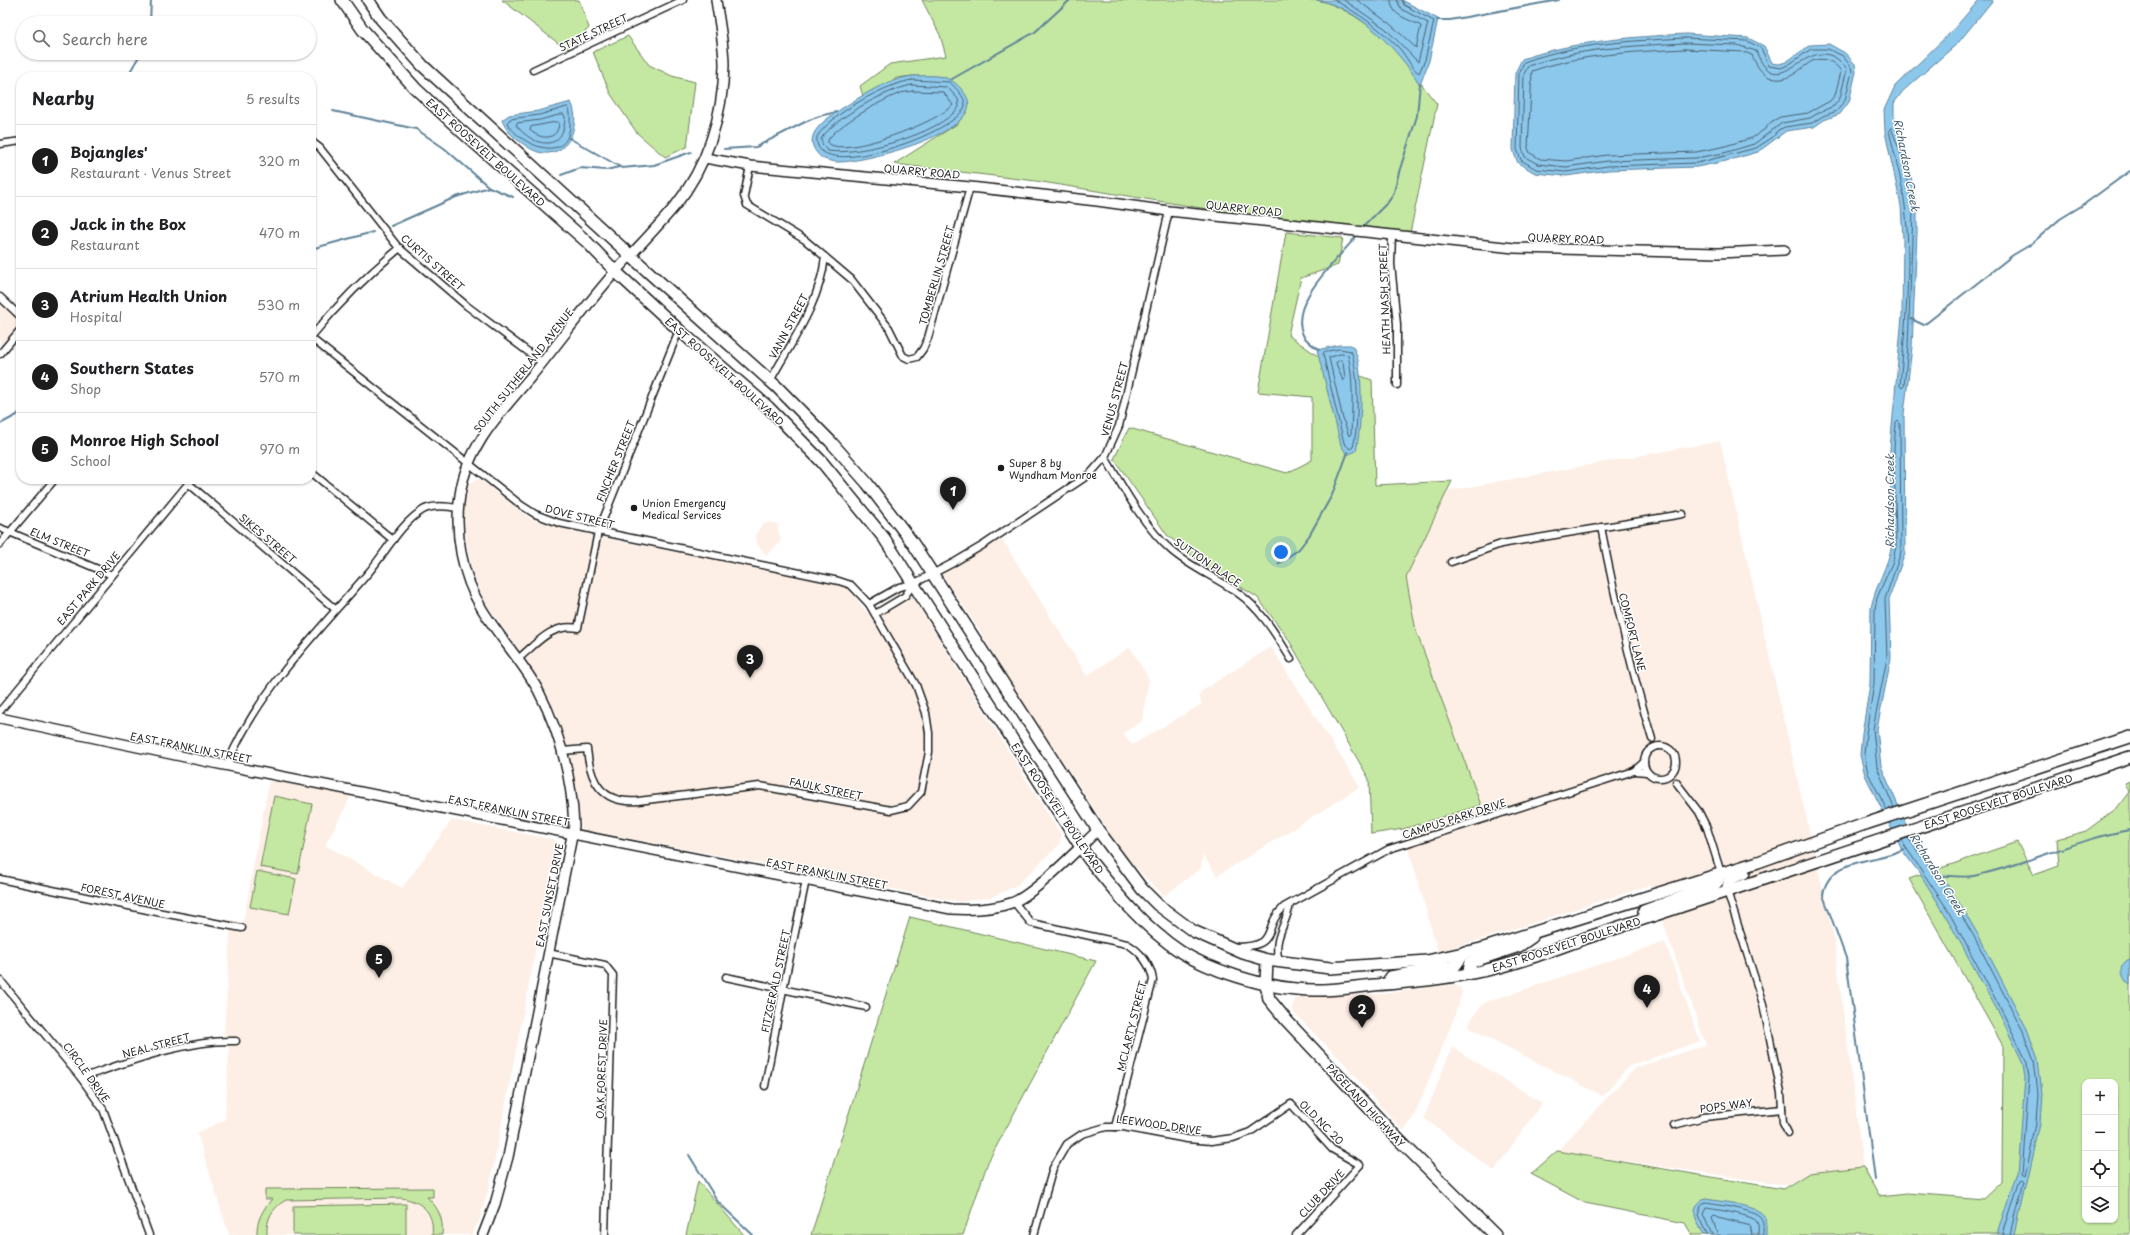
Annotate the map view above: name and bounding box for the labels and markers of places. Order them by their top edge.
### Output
place label: Super 8 by Wyndham Monroe [1009,455,1097,483]
marker: Super 8 by Wyndham Monroe [996,463,1006,473]
pin: 1 [940,477,966,510]
place label: Union Emergency Medical Services [642,495,726,522]
marker: Union Emergency Medical Services [629,503,639,513]
pin: 3 [737,645,763,678]
pin: 5 [366,945,392,978]
pin: 4 [1634,975,1660,1008]
pin: 2 [1349,995,1375,1028]

